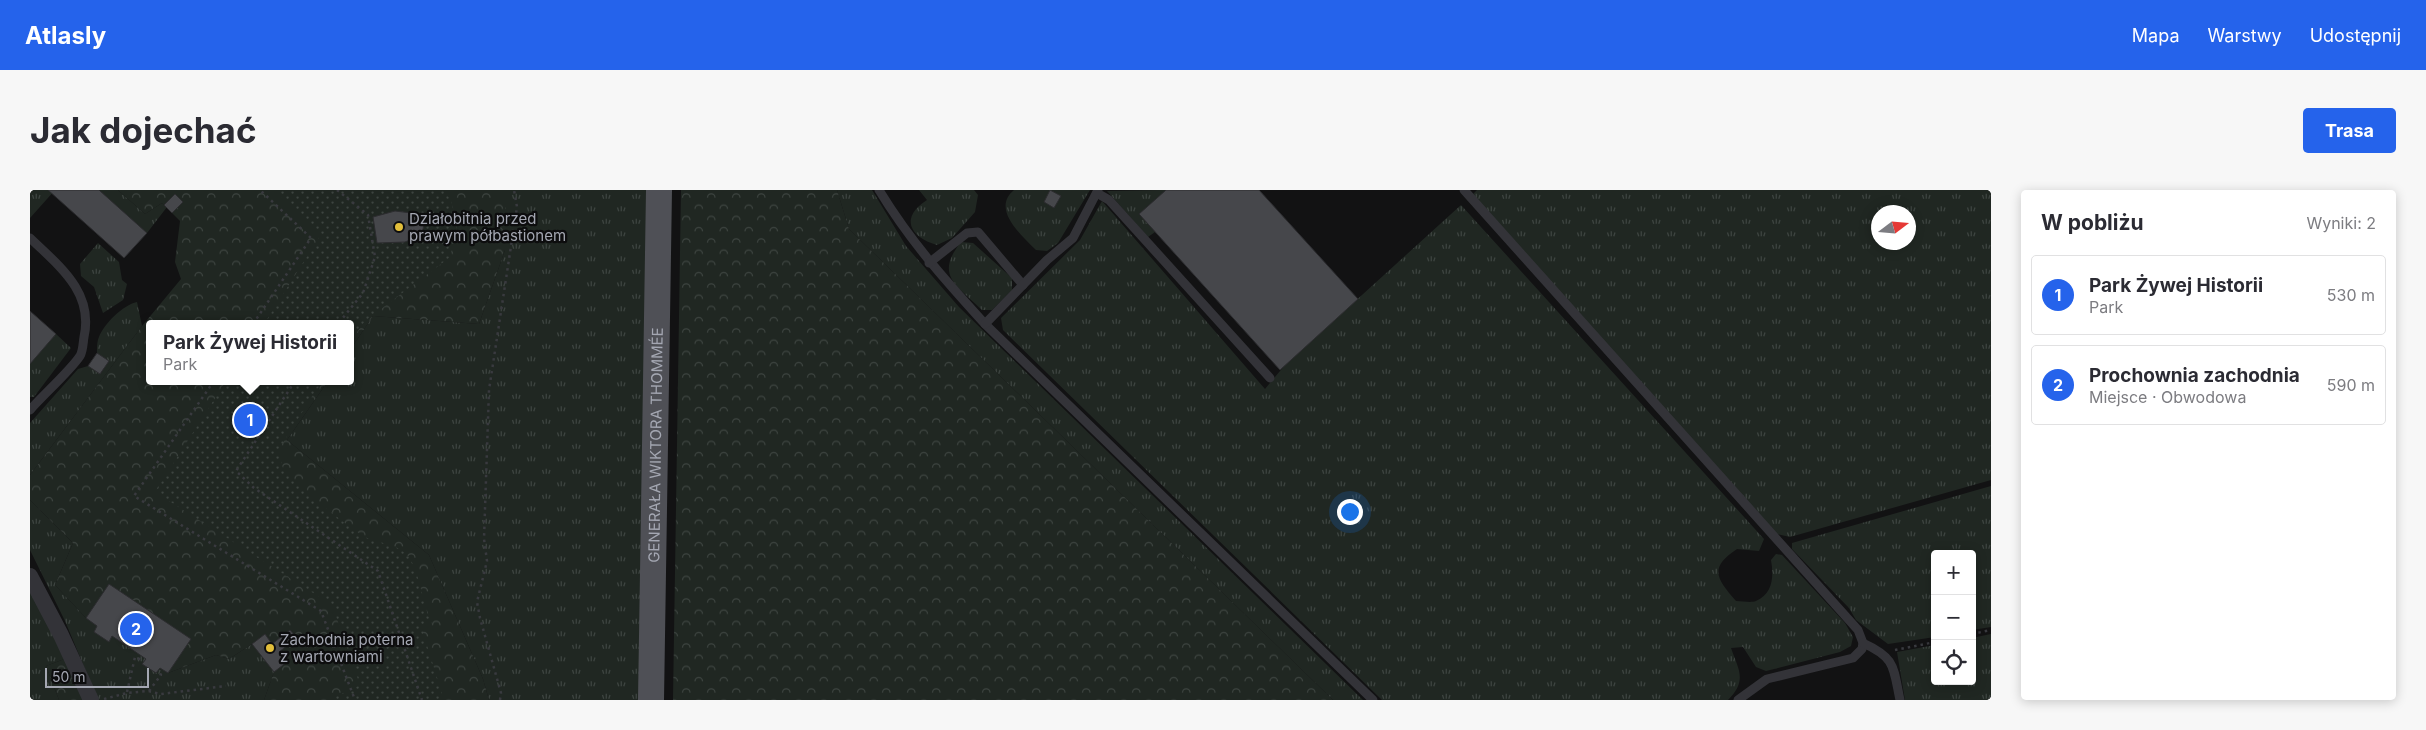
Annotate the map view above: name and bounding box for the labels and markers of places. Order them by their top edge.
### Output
place label: Działobitnia przed prawym półbastionem [409,209,566,245]
marker: Działobitnia przed prawym półbastionem [393,221,405,233]
pin: 1 [234,401,266,439]
pin: 2 [120,610,152,648]
place label: Zachodnia poterna z wartowniami [280,630,413,666]
marker: Zachodnia poterna z wartowniami [264,642,276,654]

